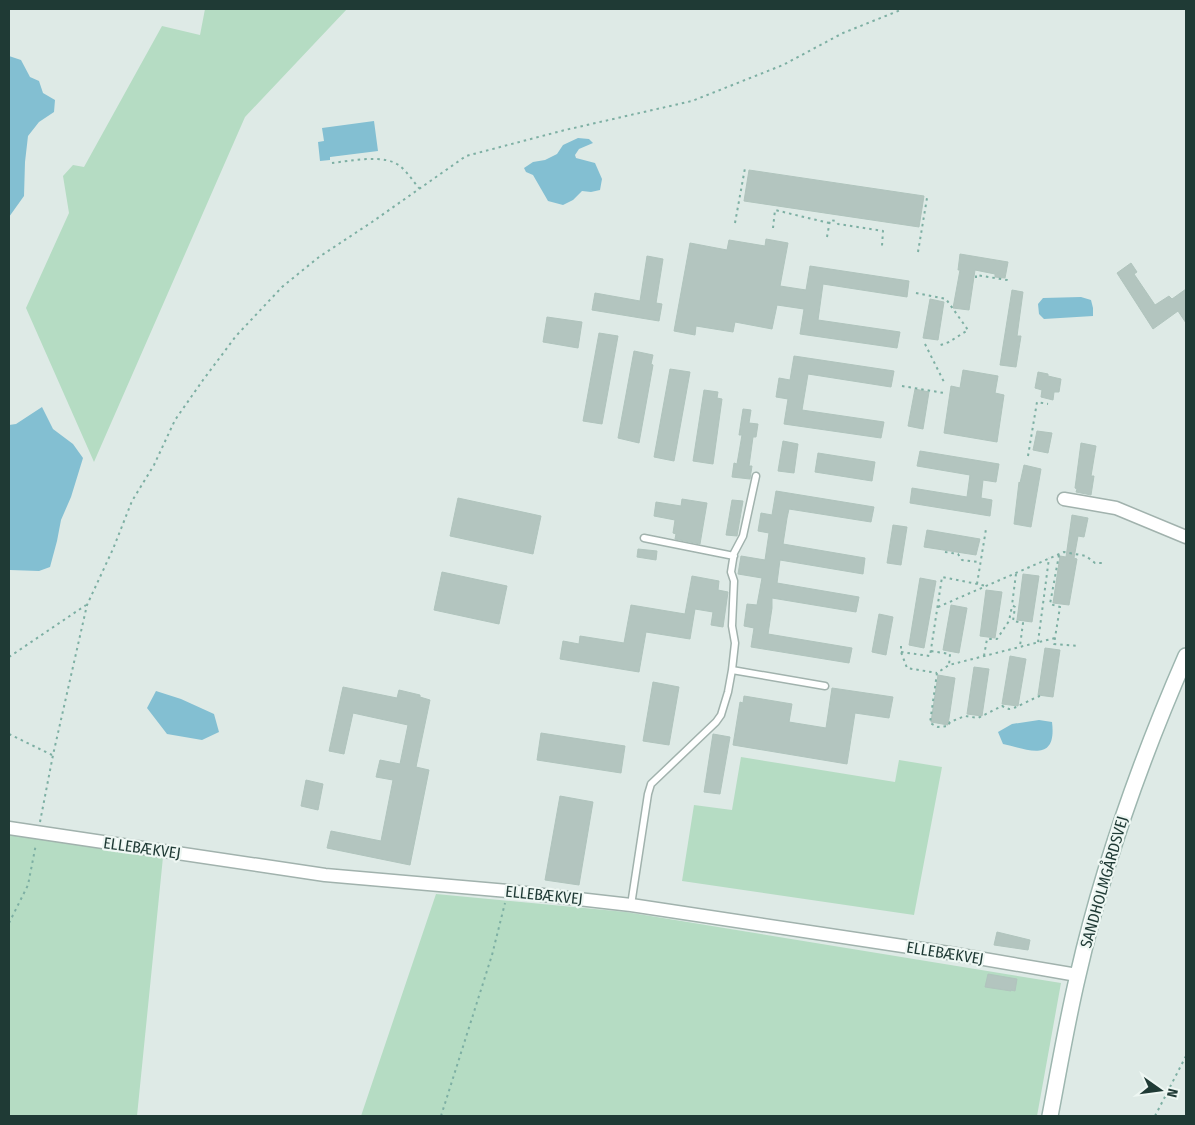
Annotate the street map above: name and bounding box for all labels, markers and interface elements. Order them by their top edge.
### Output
street label: SANDHOLMGÅRDSVEJ [1075,814,1132,950]
street label: ELLEBÆKVEJ [102,833,182,863]
street label: ELLEBÆKVEJ [504,881,584,909]
street label: ELLEBÆKVEJ [905,938,985,968]
north arrow [1135,1065,1185,1115]
text: N [1163,1087,1181,1099]

